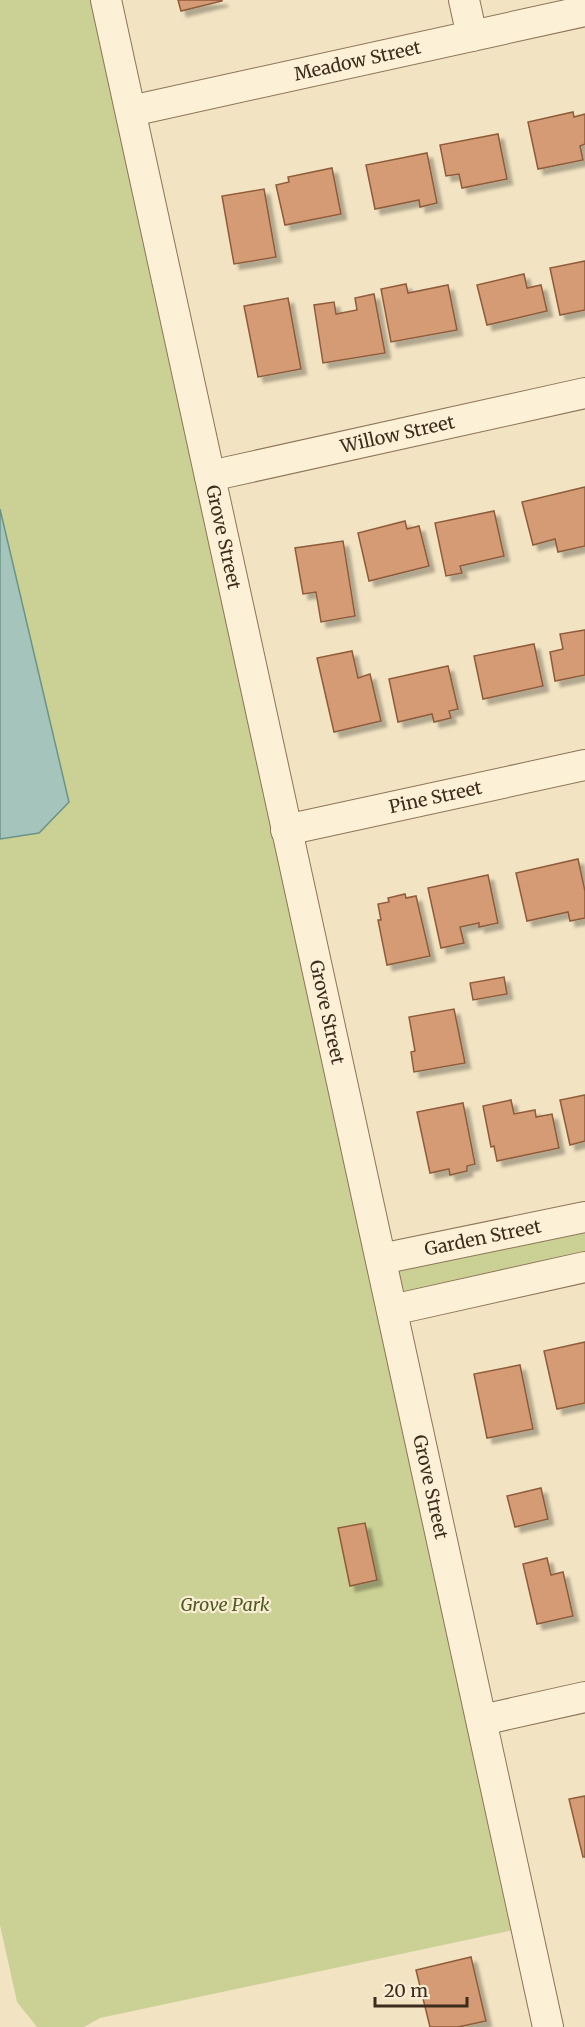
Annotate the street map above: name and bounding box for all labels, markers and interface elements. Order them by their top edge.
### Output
street label: Meadow Street [292,35,423,86]
street label: Willow Street [337,410,457,458]
street label: Grove Street [201,483,246,592]
street label: Pine Street [387,776,484,818]
street label: Grove Street [305,958,350,1066]
street label: Garden Street [422,1214,543,1261]
street label: Grove Street [408,1433,453,1541]
park label: Grove Park [180,1593,270,1616]
scale bar [375,1970,466,2008]
text: 20 m [384,1979,428,2002]

